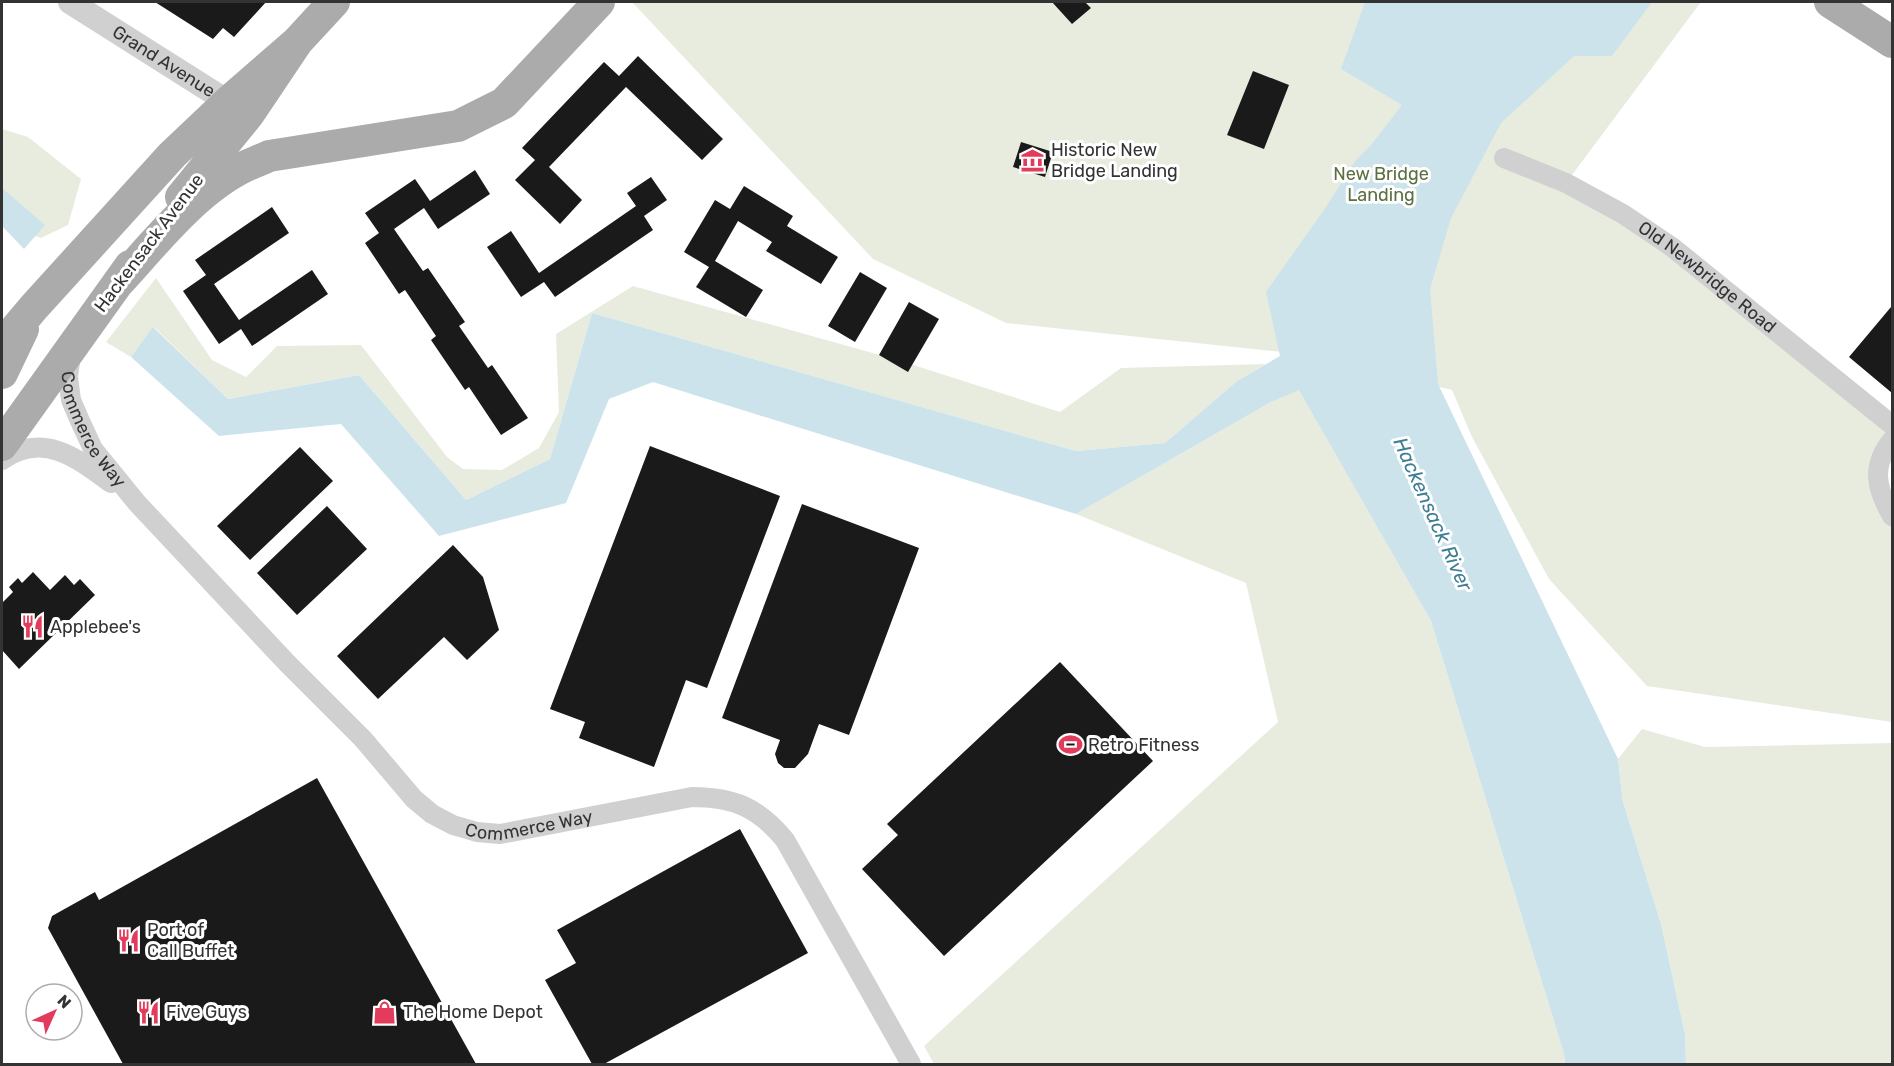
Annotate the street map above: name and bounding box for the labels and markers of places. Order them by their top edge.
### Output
place label: Historic New Bridge Landing [1051,139,1178,182]
museum icon: Historic New Bridge Landing [1020,147,1046,173]
restaurant icon: Applebee's [19,614,45,640]
place label: Applebee's [50,616,141,638]
sports icon: Retro Fitness [1057,732,1083,758]
place label: Retro Fitness [1088,734,1199,756]
place label: Port of Call Buffet [147,919,234,962]
restaurant icon: Port of Call Buffet [116,927,142,953]
restaurant icon: Five Guys [135,999,161,1025]
shop icon: The Home Depot [372,999,398,1025]
place label: Five Guys [166,1001,247,1023]
place label: The Home Depot [403,1001,543,1023]

